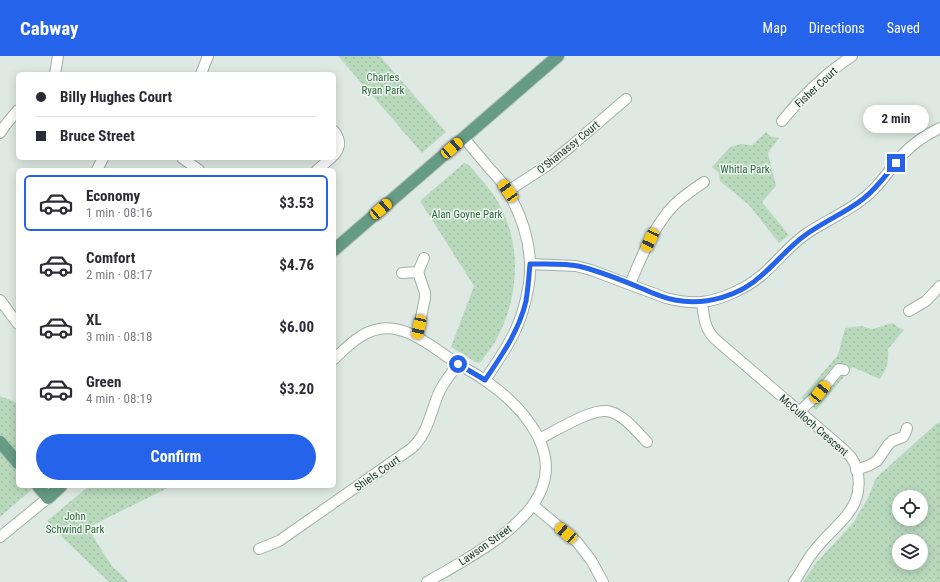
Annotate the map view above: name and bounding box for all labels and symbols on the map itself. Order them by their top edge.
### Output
street label: Fisher Court [792,64,840,110]
park label: Charles Ryan Park [361,71,405,97]
callout: 2 min [863,105,929,133]
street label: O'Shanassy Court [534,118,602,177]
car [439,136,465,160]
route end [887,154,905,172]
park label: Whitla Park [720,163,770,176]
car [496,178,520,204]
car [368,197,394,221]
park label: Alan Goyne Park [431,208,503,221]
car [639,227,661,253]
car [411,314,427,340]
route start [449,355,467,373]
car [808,379,832,405]
street label: McCulloch Crescent [777,392,851,459]
street label: Shiels Court [352,453,403,494]
park label: John Schwind Park [46,510,104,536]
car [553,521,579,545]
street label: Lawson Street [456,522,514,568]

